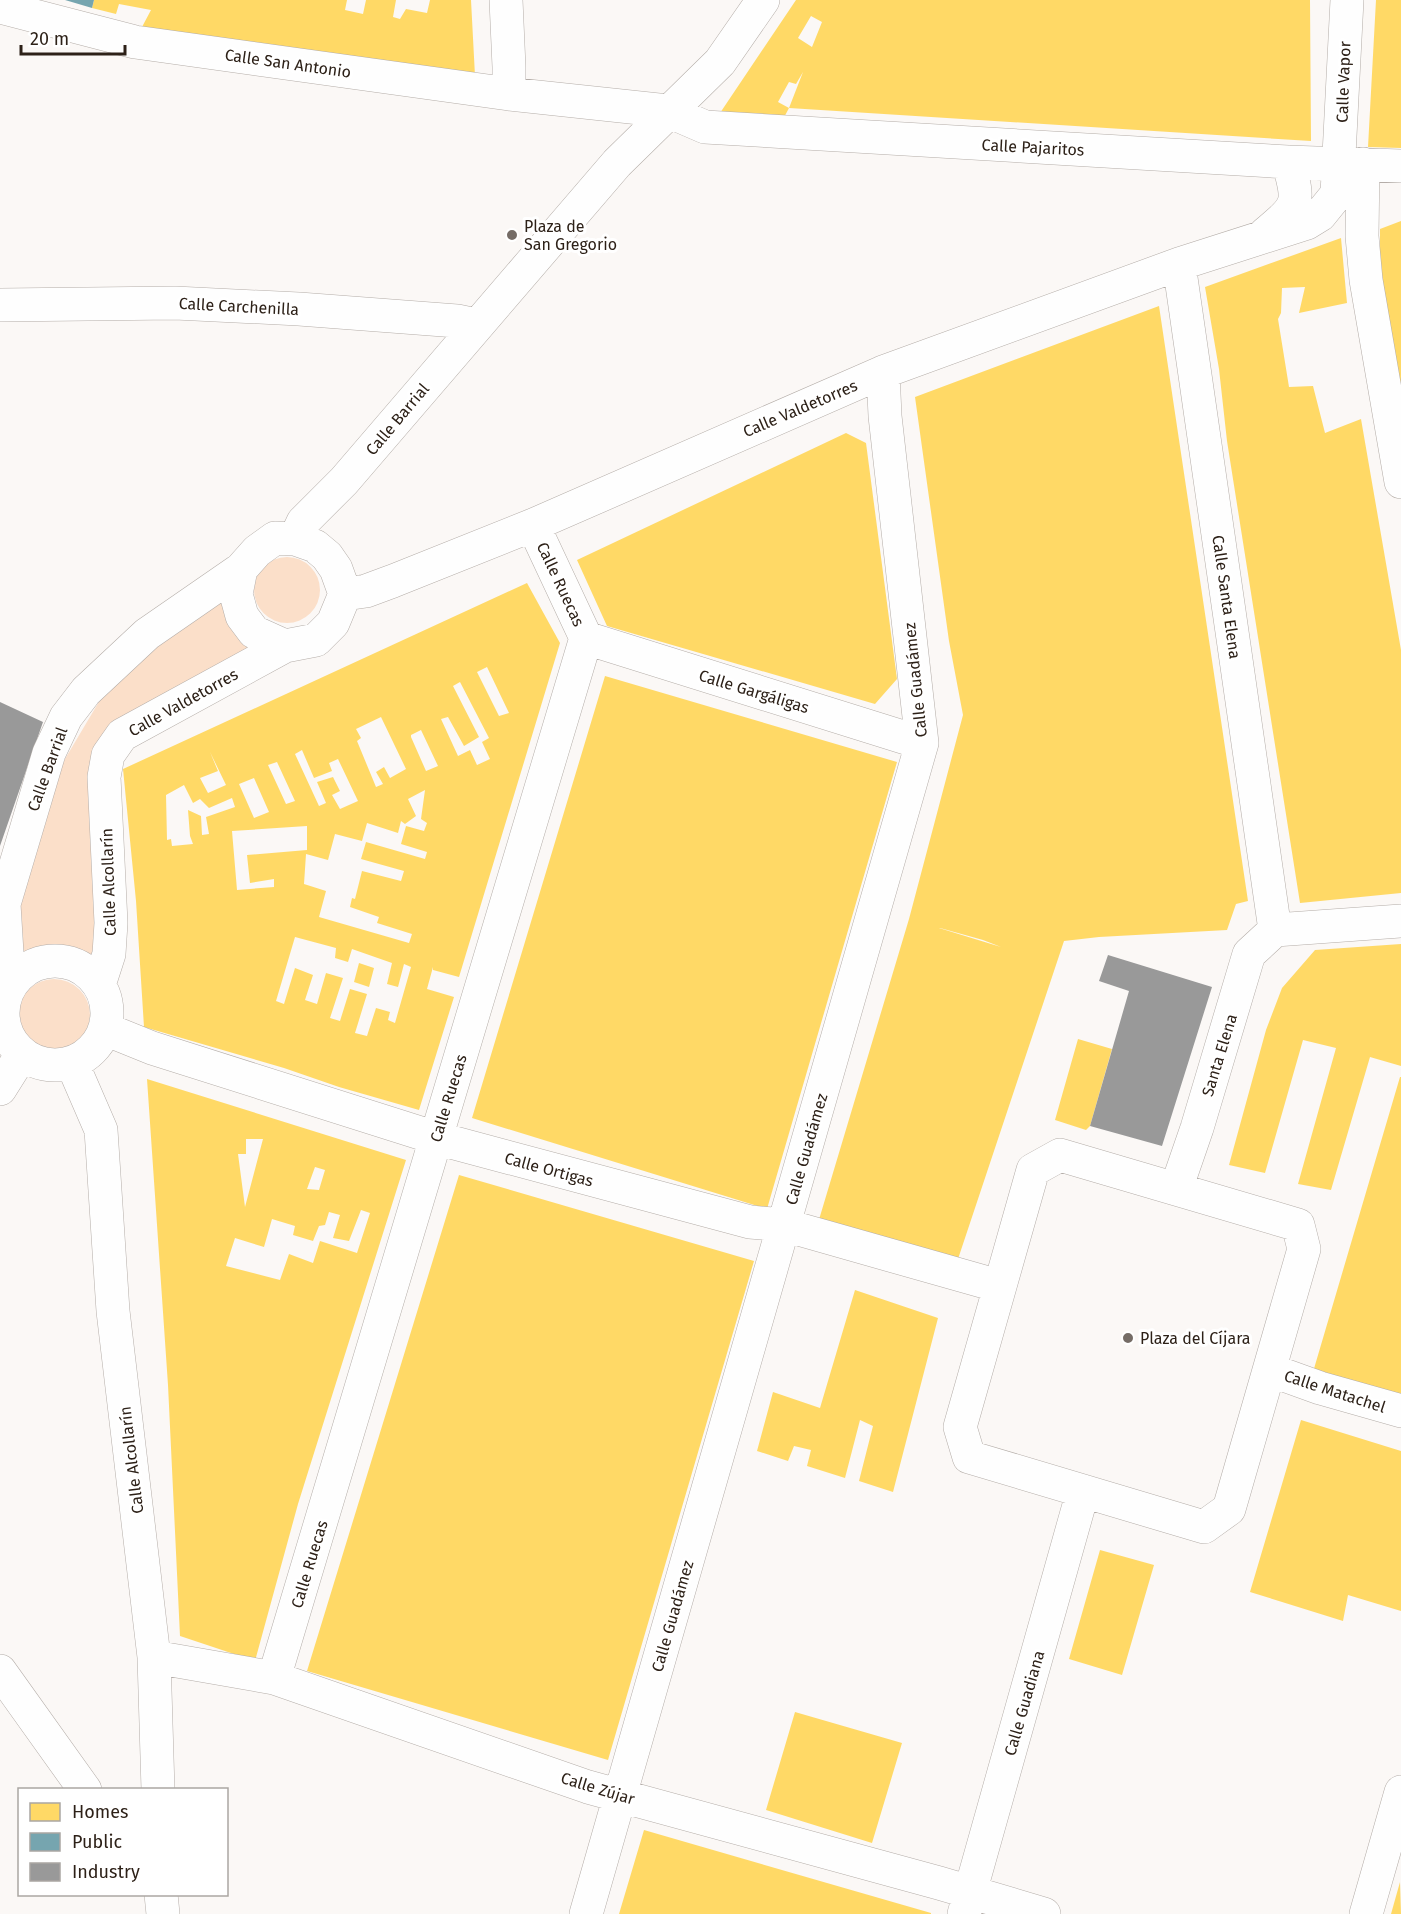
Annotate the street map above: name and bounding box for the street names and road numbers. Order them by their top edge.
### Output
street label: Calle Vapor [1333,40,1354,123]
street label: Calle San Antonio [224,45,352,82]
street label: Calle Pajaritos [981,135,1085,160]
street label: Calle Carchenilla [178,294,300,319]
street label: Calle Valdetorres [740,376,860,441]
street label: Calle Barrial [362,379,433,459]
street label: Calle Santa Elena [1208,534,1245,660]
street label: Calle Ruecas [533,539,588,629]
street label: Calle Guadámez [900,622,931,738]
street label: Calle Valdetorres [125,664,241,740]
street label: Calle Gargáligas [696,666,811,717]
street label: Calle Barrial [23,724,72,814]
street label: Calle Alcollarín [97,828,120,936]
street label: Santa Elena [1198,1012,1241,1099]
street label: Calle Ruecas [426,1052,471,1144]
street label: Calle Guadámez [781,1091,832,1207]
street label: Calle Ortigas [502,1149,595,1190]
street label: Calle Matachel [1282,1366,1388,1417]
street label: Calle Alcollarín [115,1405,148,1515]
street label: Calle Ruecas [287,1518,332,1610]
street label: Calle Guadámez [647,1558,698,1674]
street label: Calle Guadiana [1000,1648,1049,1758]
street label: Calle Zújar [559,1768,638,1809]

